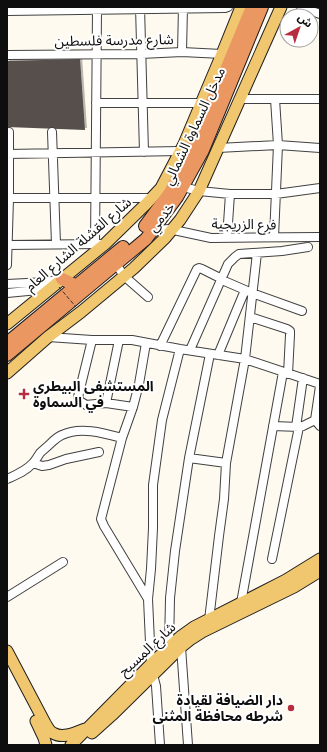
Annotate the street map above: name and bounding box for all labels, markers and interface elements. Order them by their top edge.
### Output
north arrow [279,8,319,48]
text: ش [294,9,316,32]
street label: شارع مدرسة فلسطين [54,29,174,52]
street label: مدخل السماوة الشمالي [158,64,231,189]
street label: شارع القشلة الشارع العام [21,192,136,297]
street label: خدمي [143,198,180,237]
street label: فرع الزريجية [211,213,277,236]
place label: المستشفى البيطري في السماوة [33,376,154,413]
marker: المستشفى البيطري في السماوة [18,388,30,400]
street label: شارع المسبح [114,617,181,681]
place label: دار الضيافة لقيادة شرطه محافظة المثنى [152,690,283,727]
marker: دار الضيافة لقيادة شرطه محافظة المثنى [286,703,296,713]

